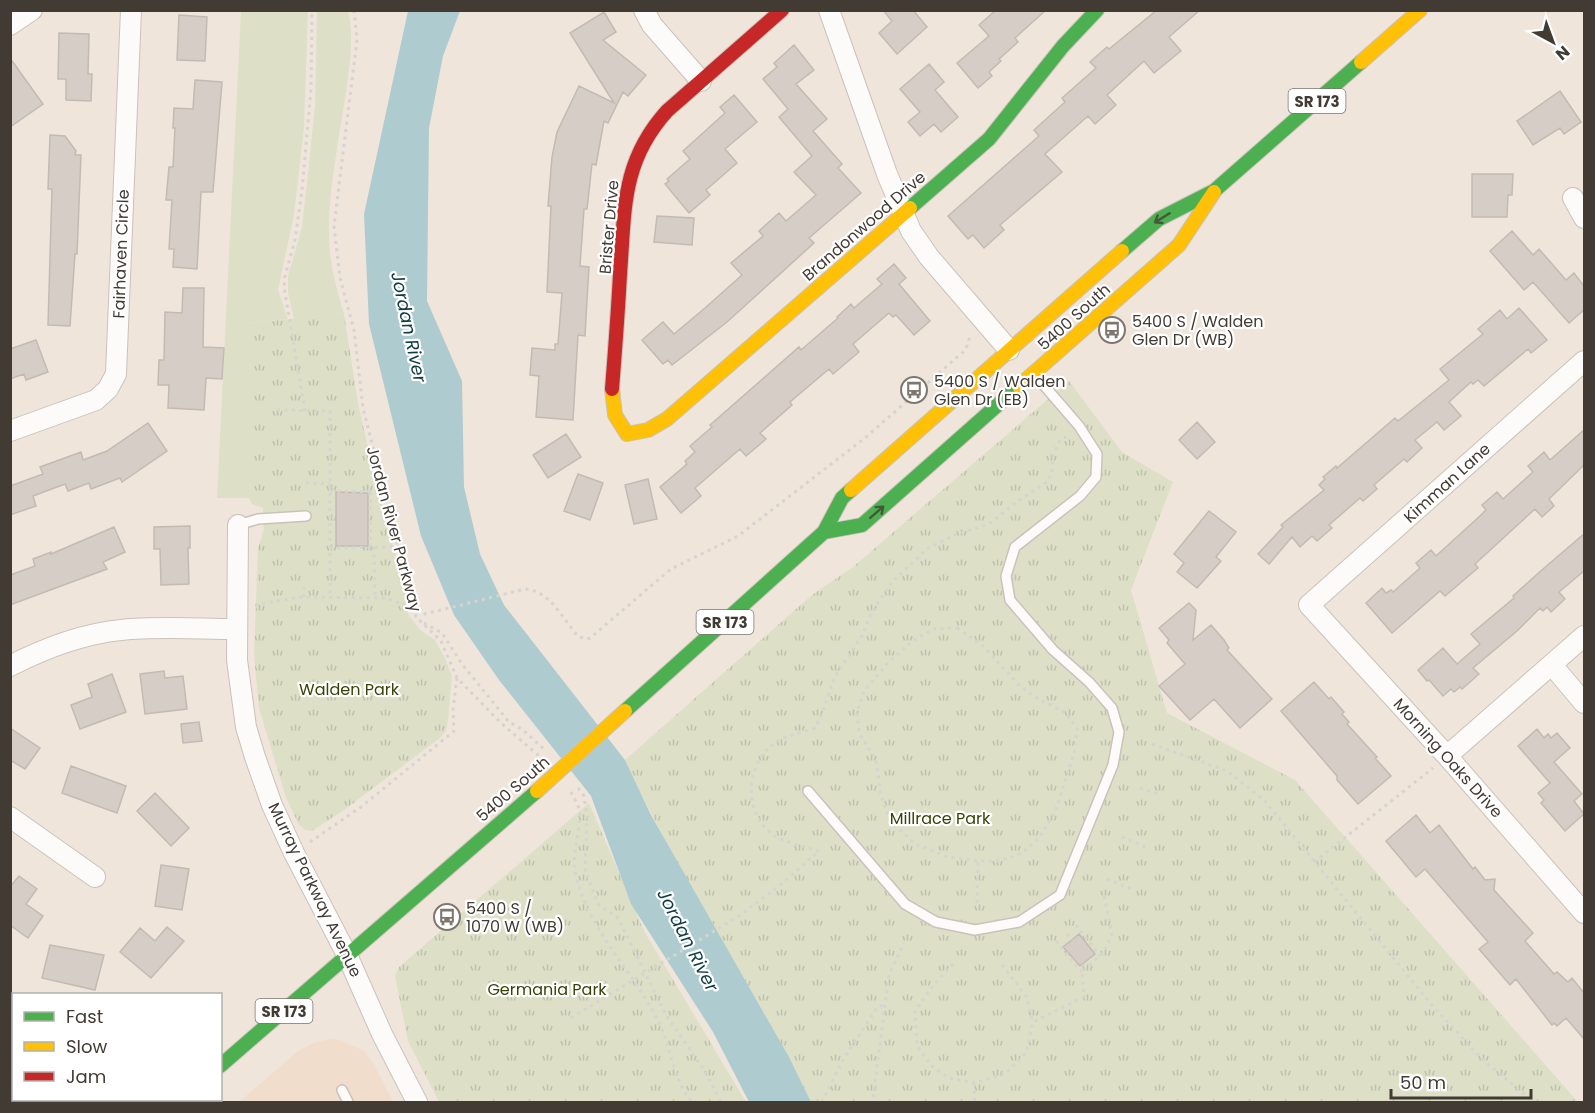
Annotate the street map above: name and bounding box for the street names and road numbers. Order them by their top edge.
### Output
road number: SR 173 [1288,89,1346,113]
street label: Brandonwood Drive [797,166,931,286]
street label: Brister Drive [593,179,625,275]
street label: Fairhaven Circle [107,189,135,319]
street label: 5400 South [1033,278,1115,356]
street label: Kimman Lane [1399,438,1496,528]
street label: Jordan River Parkway [361,443,427,615]
road number: SR 173 [696,610,754,634]
street label: Morning Oaks Drive [1388,693,1508,823]
street label: 5400 South [471,751,555,827]
street label: Murray Parkway Avenue [263,799,367,981]
road number: SR 173 [256,999,312,1023]

